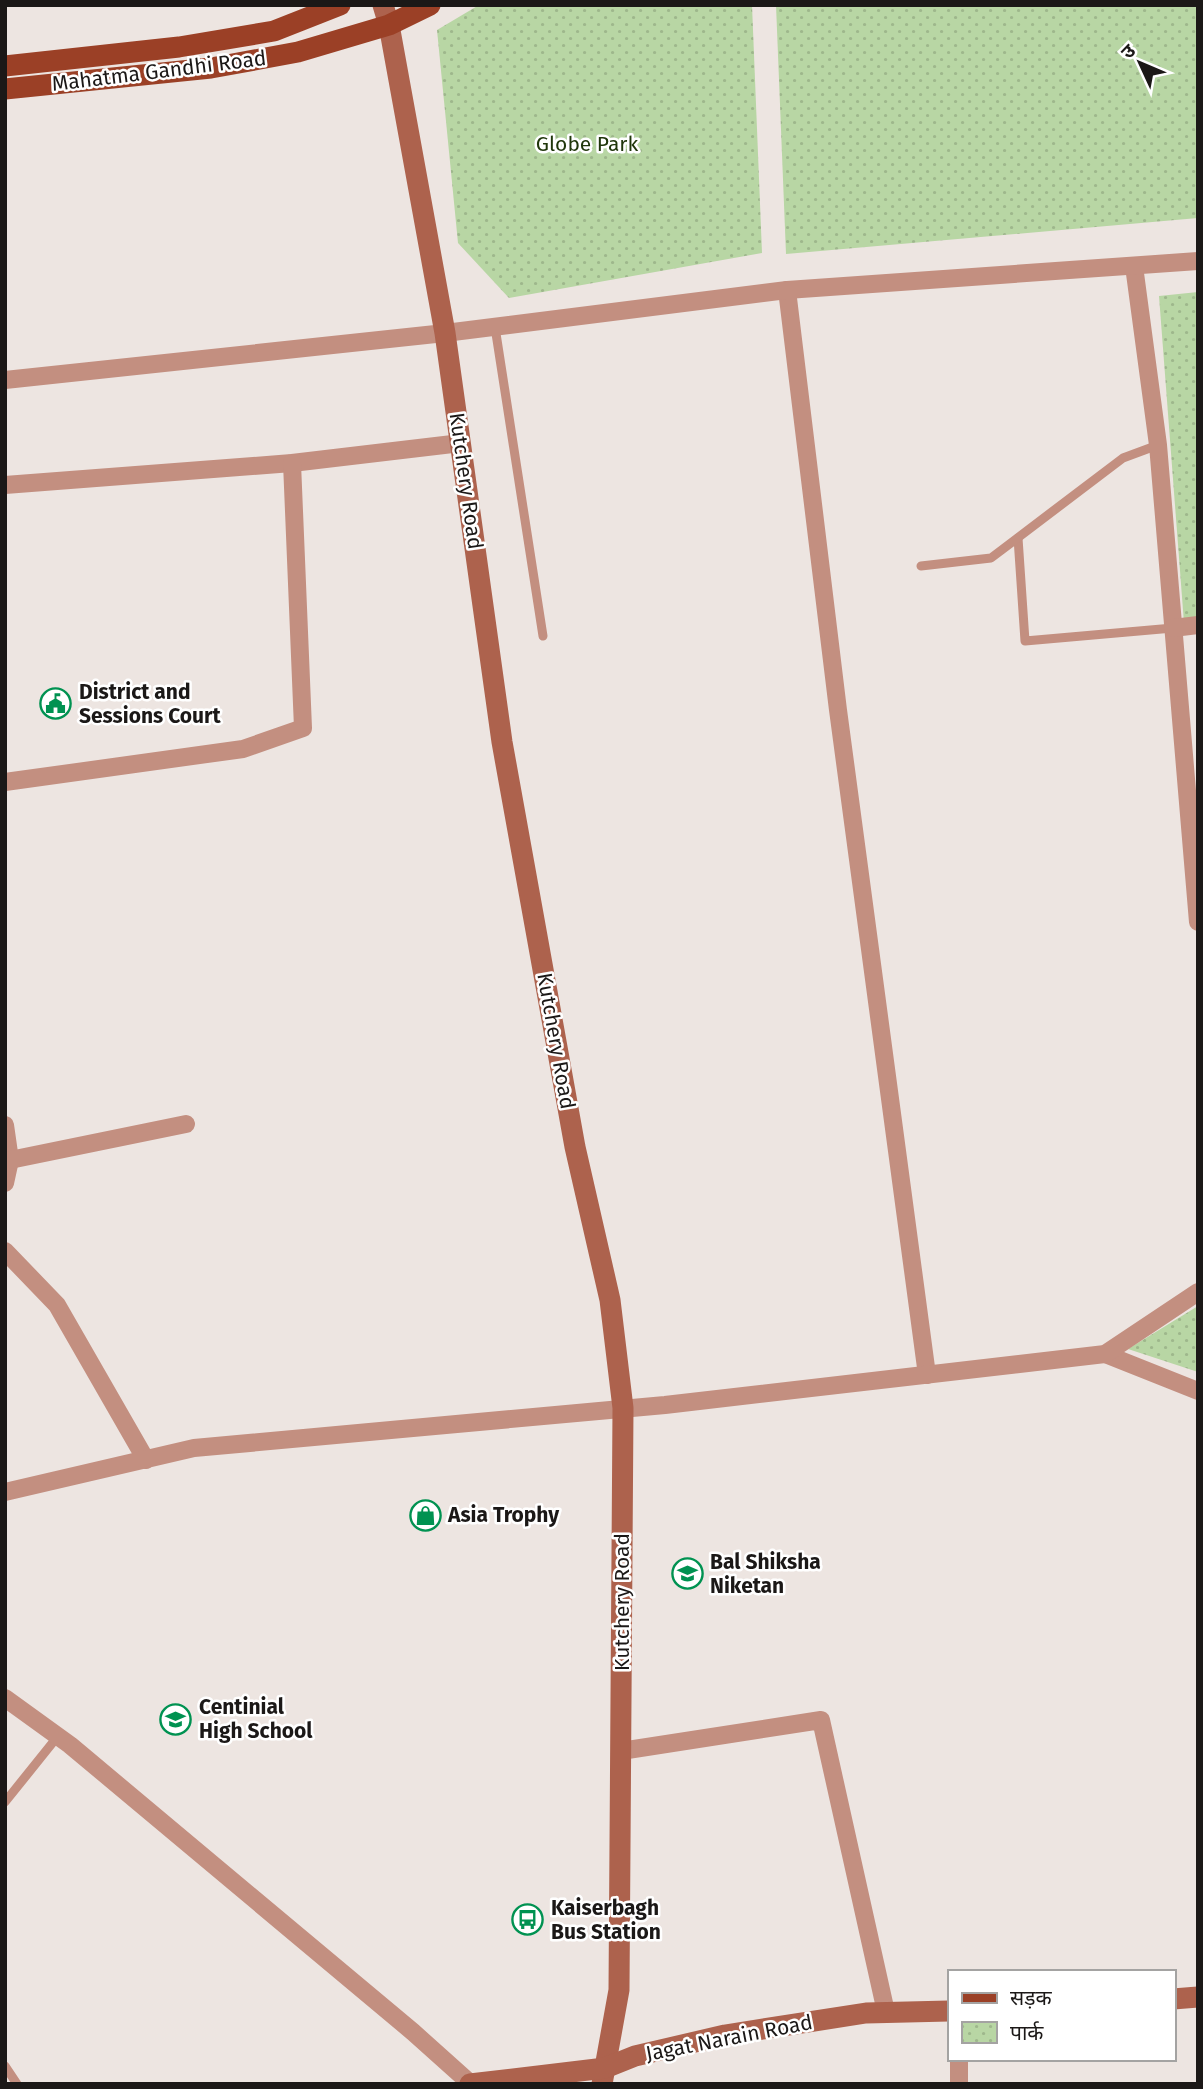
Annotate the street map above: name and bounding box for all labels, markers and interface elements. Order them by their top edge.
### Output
north arrow [1105,28,1175,98]
text: उ [1116,39,1141,64]
street label: Mahatma Gandhi Road [50,45,268,97]
park label: Globe Park [536,131,638,157]
street label: Kutchery Road [444,411,488,551]
place label: District and Sessions Court [79,679,222,729]
public building icon: District and Sessions Court [39,687,73,721]
street label: Kutchery Road [531,971,581,1111]
shop icon: Asia Trophy [408,1498,442,1532]
place label: Asia Trophy [447,1502,559,1528]
street label: Kutchery Road [609,1533,635,1671]
place label: Bal Shiksha Niketan [710,1549,821,1599]
school or university icon: Bal Shiksha Niketan [670,1557,704,1591]
place label: Centinial High School [199,1694,313,1744]
school or university icon: Centinial High School [159,1702,193,1736]
place label: Kaiserbagh Bus Station [551,1895,661,1945]
bus stop icon: Kaiserbagh Bus Station [511,1903,545,1937]
legend [948,1970,1175,2061]
text: सड़क [1010,1985,1052,2011]
street label: Jagat Narain Road [643,2009,815,2067]
text: पार्क [1010,2020,1044,2046]

